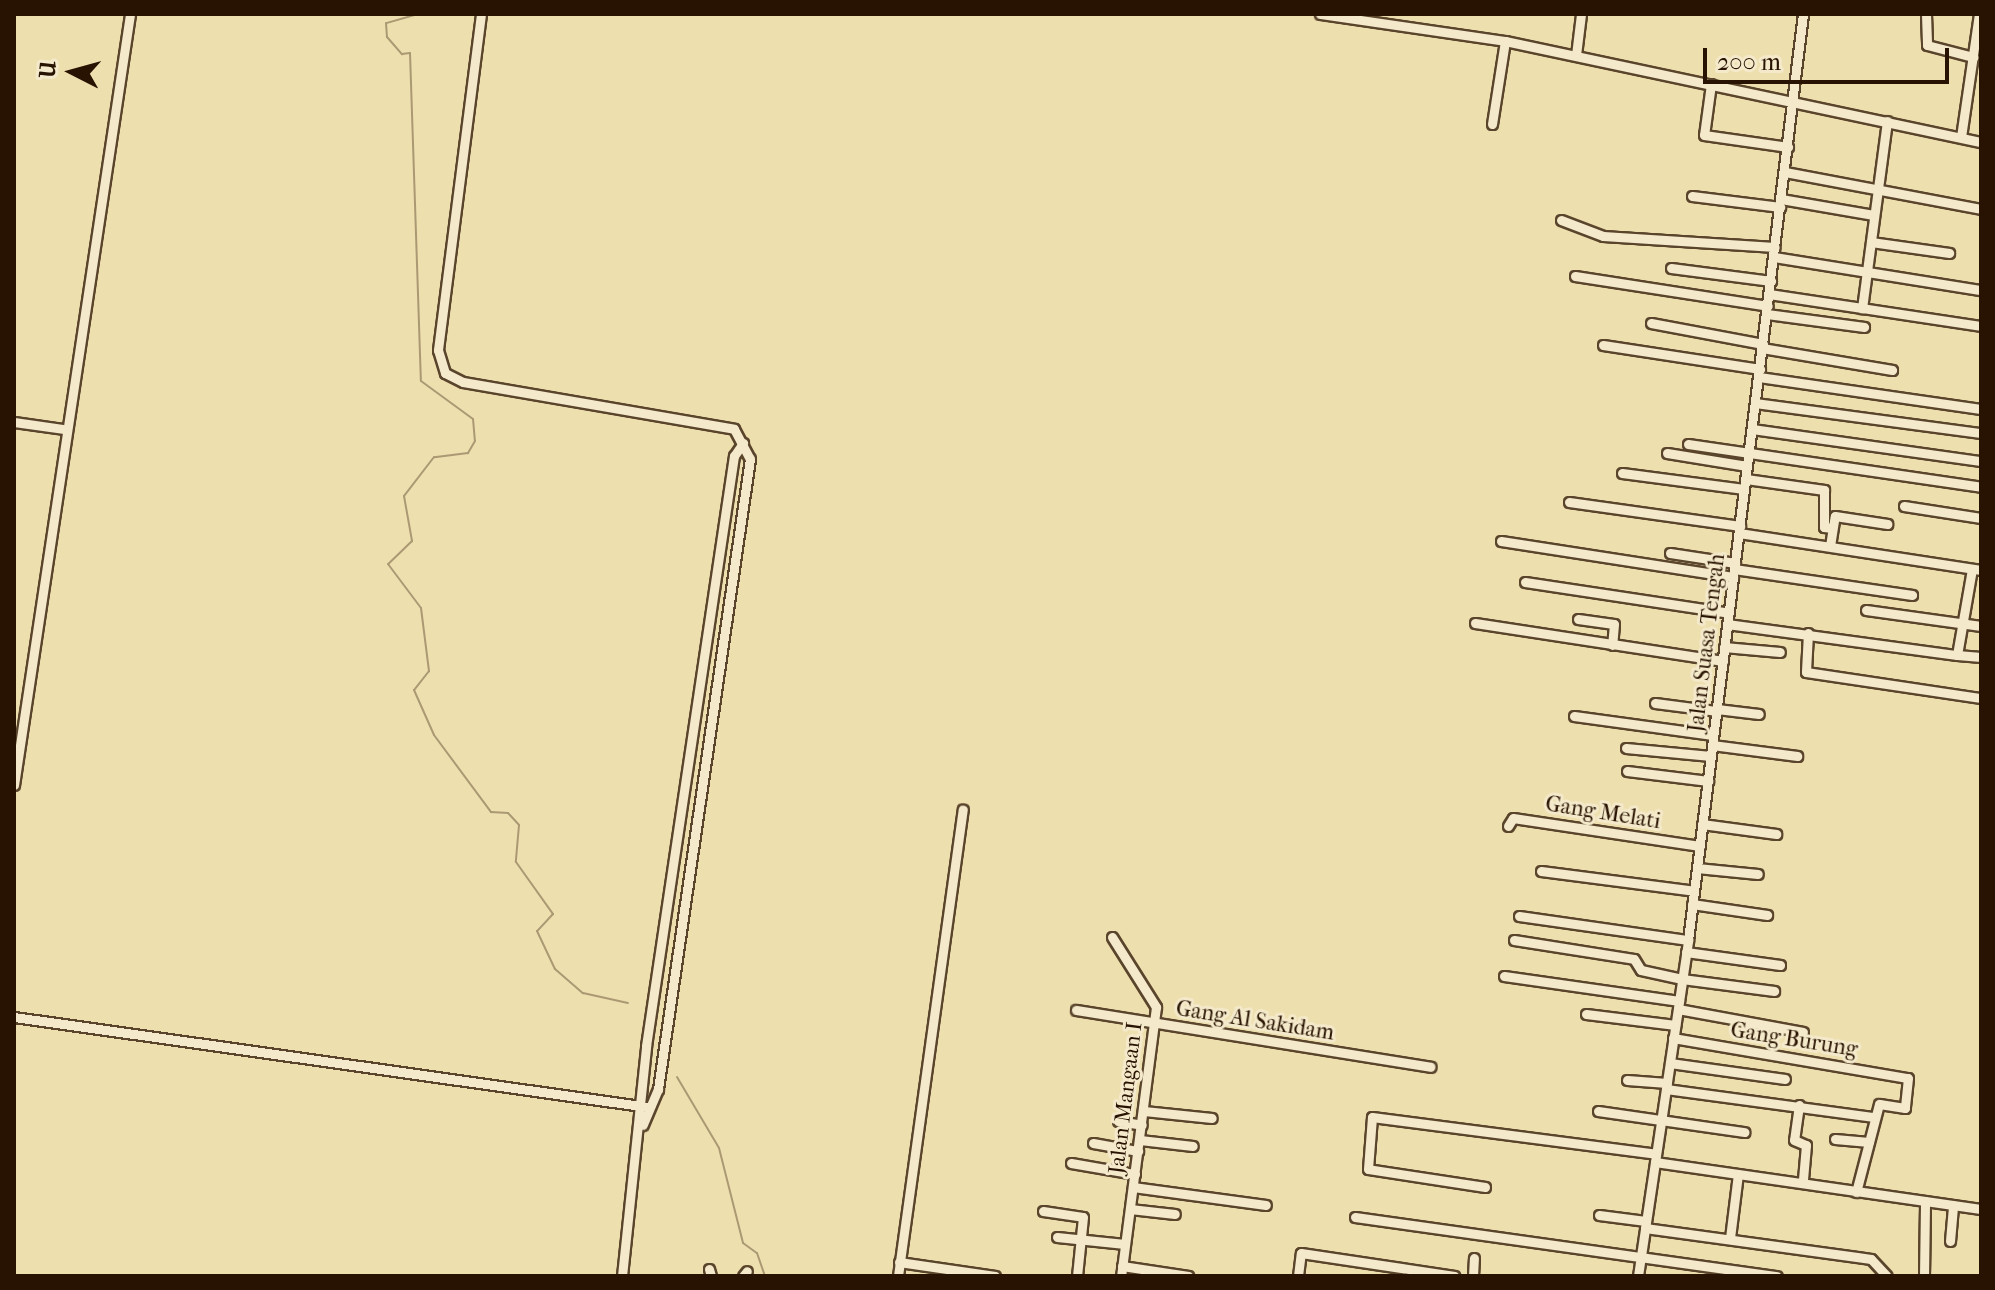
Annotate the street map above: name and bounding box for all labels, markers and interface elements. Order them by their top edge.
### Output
north arrow [32,32,112,112]
scale bar [1707,32,1953,82]
text: 200 m [1717,48,1781,76]
text: U [34,60,62,79]
street label: Jalan Suasa Tengah [1683,552,1731,734]
street label: Gang Melati [1544,791,1662,835]
street label: Gang Al Sakidam [1174,995,1336,1047]
street label: Gang Burung [1729,1017,1859,1063]
street label: Jalan Mangaan I [1104,1020,1148,1176]

